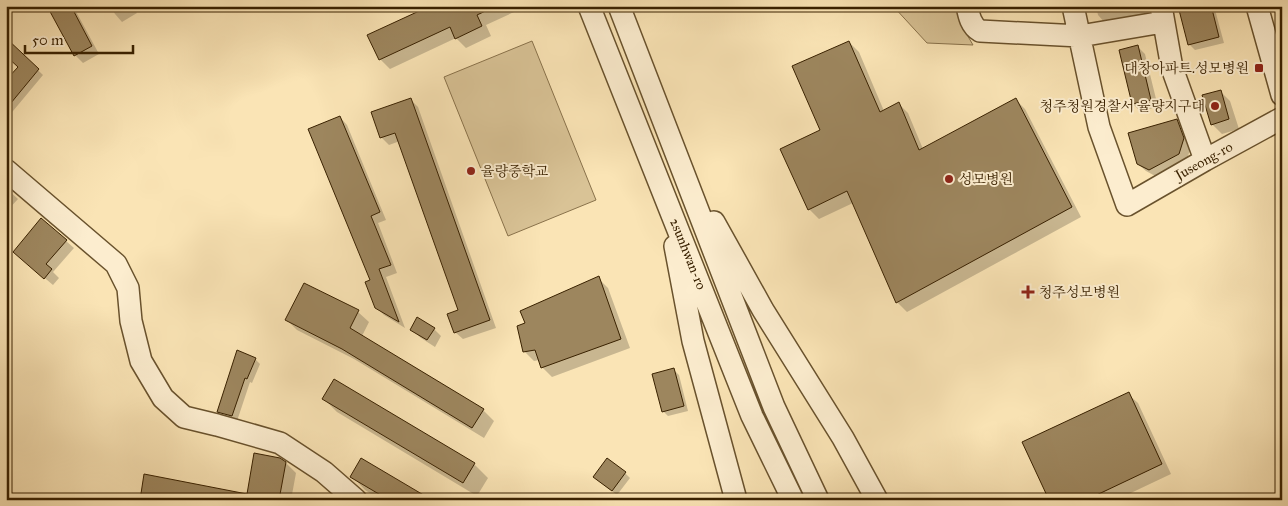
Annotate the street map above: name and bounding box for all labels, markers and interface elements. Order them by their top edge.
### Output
scale bar [25,22,132,54]
text: 50 m [32,31,64,49]
place label: 대창아파트.성모병원 [1124,60,1249,77]
marker: 대창아파트.성모병원 [1253,62,1265,74]
place label: 청주청원경찰서 율량지구대 [1040,98,1205,115]
marker: 청주청원경찰서 율량지구대 [1209,100,1221,112]
street label: Juseong-ro [1171,138,1236,186]
place label: 율량중학교 [481,163,549,180]
marker: 율량중학교 [465,165,477,177]
place label: 성모병원 [959,171,1013,188]
marker: 성모병원 [943,173,955,185]
street label: 2sunhwan-ro [666,216,710,292]
place label: 청주성모병원 [1039,284,1120,301]
marker: 청주성모병원 [1021,285,1035,299]

